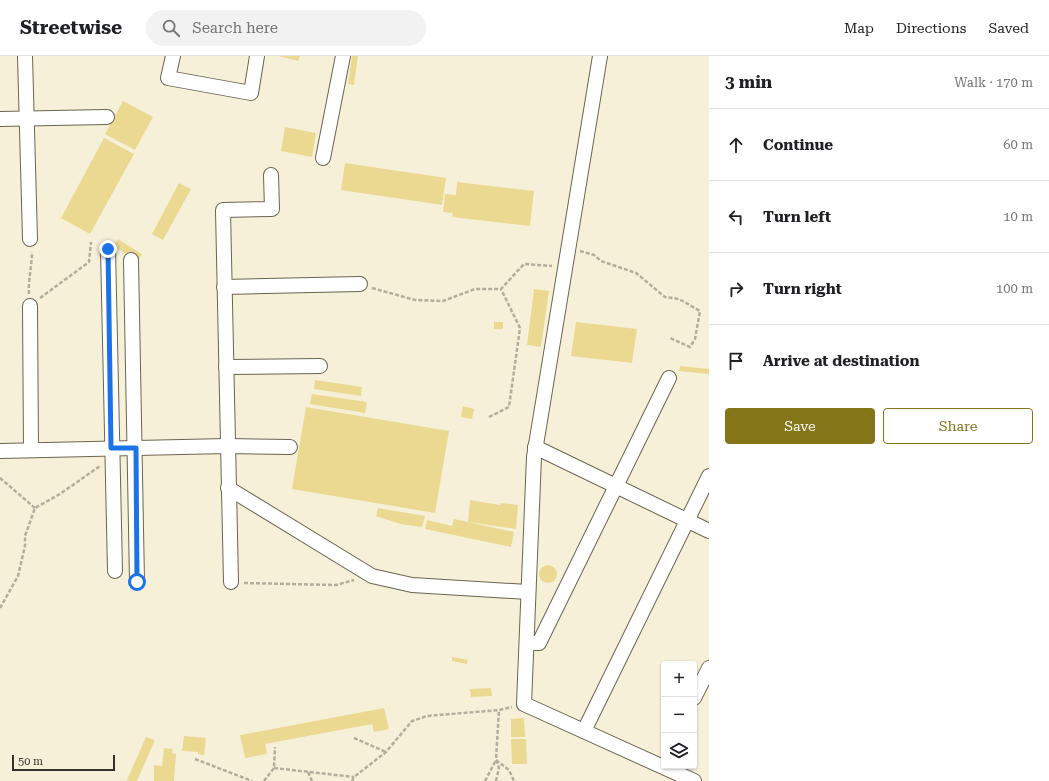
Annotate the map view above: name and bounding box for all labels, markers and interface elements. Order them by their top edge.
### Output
search box [146,10,426,46]
text: Streetwise [20,16,122,39]
icon: search [160,17,182,39]
text: Search here [192,19,278,37]
text: Map [844,20,874,36]
text: Directions [896,20,966,36]
text: Saved [988,20,1029,36]
text: 3 min [725,72,772,92]
text: Walk · 170 m [954,75,1033,90]
icon: ahead [725,134,747,156]
text: Continue [763,136,833,154]
text: 60 m [1003,137,1033,152]
icon: left [725,206,747,228]
text: Turn left [763,208,831,226]
text: 10 m [1003,209,1033,224]
route end [99,240,117,258]
icon: right [725,278,747,300]
text: Turn right [763,280,842,298]
text: 100 m [996,281,1033,296]
icon: arrive [725,350,747,372]
text: Arrive at destination [763,352,919,370]
button: Save [725,408,875,444]
button: Share [883,408,1033,444]
route start [128,573,146,591]
map controls [661,661,697,769]
button: + [661,661,697,697]
button: − [661,697,697,733]
button: layers [661,733,697,769]
scale bar [12,753,115,772]
text: 50 m [18,755,43,768]

